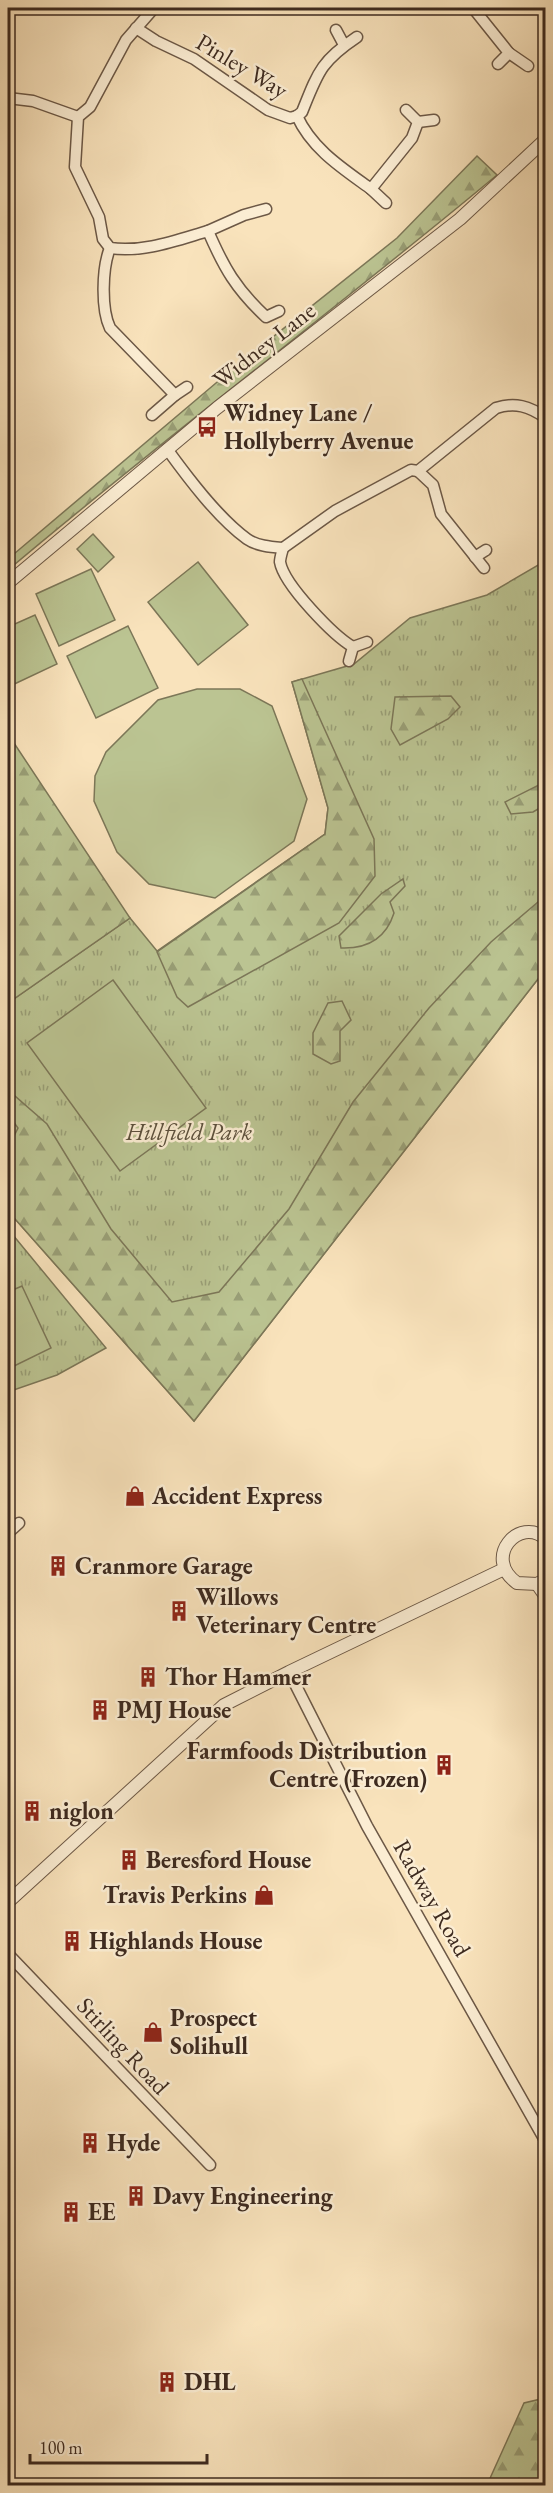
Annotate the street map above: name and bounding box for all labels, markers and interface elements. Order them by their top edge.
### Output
street label: Pinley Way [191,26,294,105]
street label: Widney Lane [206,295,322,395]
place label: Widney Lane / Hollyberry Avenue [224,397,413,457]
bus stop icon: Widney Lane / Hollyberry Avenue [195,415,219,439]
park label: Hillfield Park [125,1116,252,1147]
place label: Accident Express [151,1480,322,1511]
shop icon: Accident Express [123,1484,147,1508]
place label: Cranmore Garage [75,1550,253,1582]
building icon: Cranmore Garage [46,1554,70,1578]
place label: Willows Veterinary Centre [196,1581,376,1641]
building icon: Willows Veterinary Centre [167,1599,191,1623]
place label: Thor Hammer [165,1661,311,1692]
building icon: Thor Hammer [136,1665,160,1689]
place label: PMJ House [117,1694,231,1725]
building icon: PMJ House [88,1698,112,1722]
place label: Farmfoods Distribution Centre (Frozen) [187,1735,427,1794]
building icon: Farmfoods Distribution Centre (Frozen) [432,1753,456,1777]
place label: niglon [49,1795,114,1827]
building icon: niglon [20,1799,44,1823]
street label: Radway Road [387,1834,479,1962]
place label: Beresford House [146,1844,311,1875]
building icon: Beresford House [117,1848,141,1872]
place label: Travis Perkins [103,1879,247,1910]
shop icon: Travis Perkins [252,1883,276,1907]
place label: Highlands House [89,1925,262,1957]
building icon: Highlands House [60,1929,84,1953]
street label: Stirling Road [70,1990,177,2102]
place label: Prospect Solihull [170,2002,257,2061]
shop icon: Prospect Solihull [141,2020,165,2044]
place label: Hyde [107,2127,160,2159]
building icon: Hyde [78,2131,102,2155]
place label: Davy Engineering [153,2180,334,2212]
building icon: Davy Engineering [124,2184,148,2208]
place label: EE [88,2196,116,2227]
building icon: EE [59,2200,83,2224]
place label: DHL [184,2366,236,2397]
building icon: DHL [155,2370,179,2394]
scale bar [30,2427,207,2465]
text: 100 m [39,2436,83,2459]

